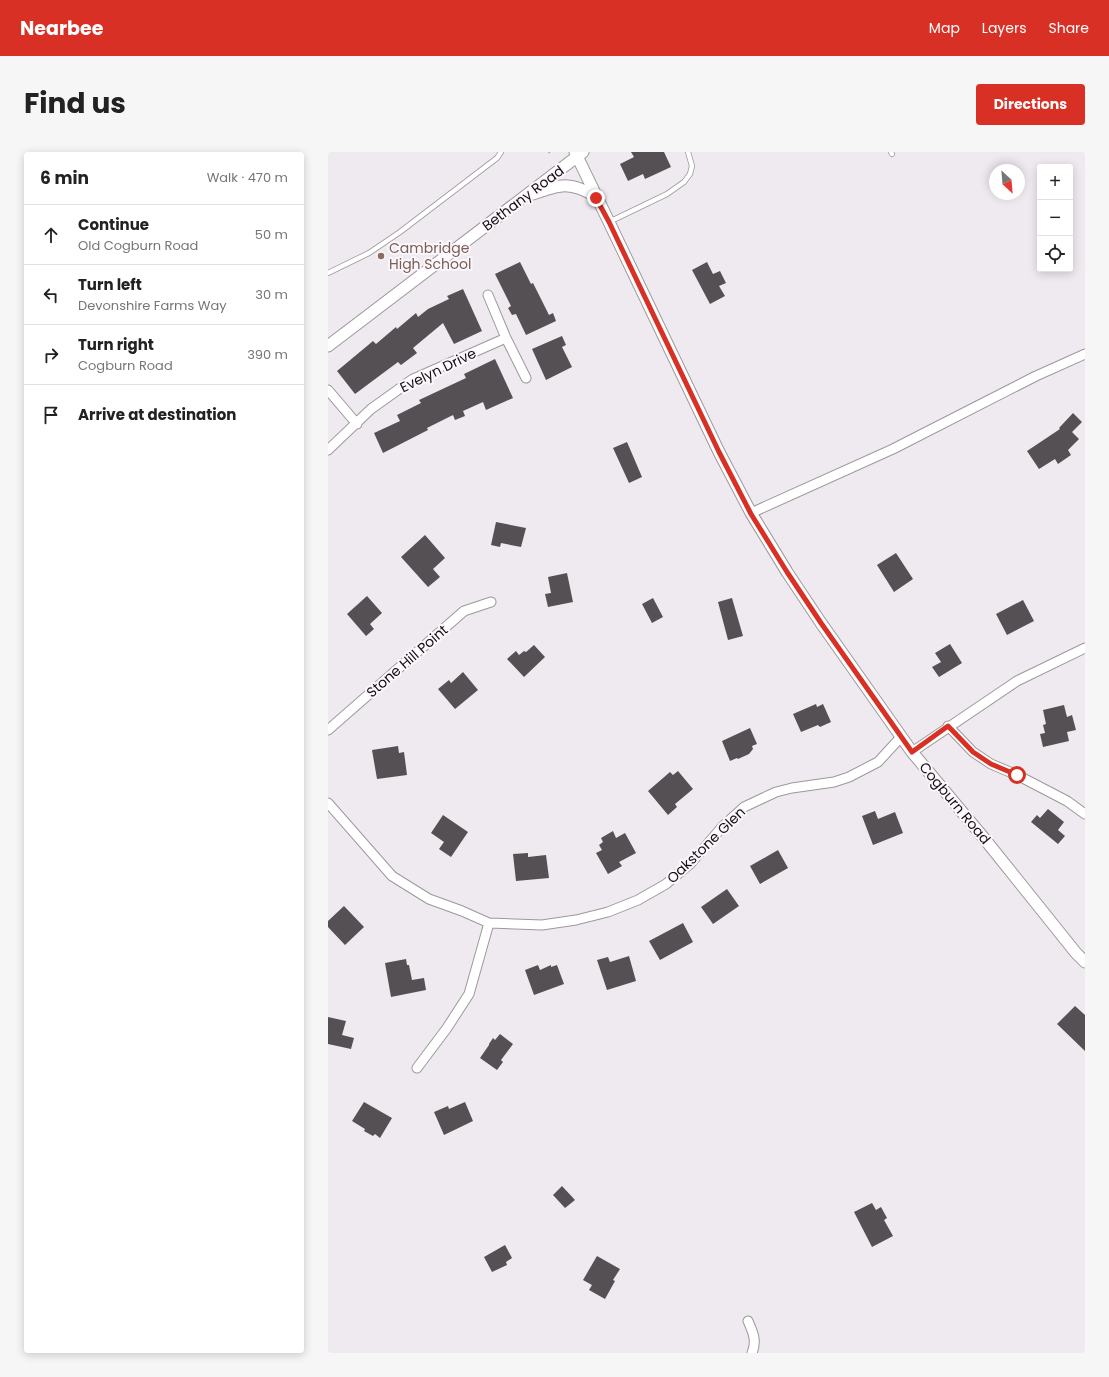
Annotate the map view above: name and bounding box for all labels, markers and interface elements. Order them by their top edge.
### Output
text: Nearbee [20,15,103,42]
text: Map [929,18,960,38]
text: Layers [982,18,1026,38]
text: Share [1048,18,1089,38]
text: Find us [24,84,126,123]
button: Directions [976,84,1085,125]
street label: Bethany Road [478,161,568,235]
north arrow [989,164,1025,200]
map controls [1037,164,1073,272]
button: + [1037,164,1073,200]
text: 6 min [40,166,89,190]
text: Walk · 470 m [207,168,288,187]
route end [587,189,605,207]
button: − [1037,200,1073,236]
text: Continue [78,214,149,235]
icon: ahead [40,224,62,246]
text: 50 m [255,225,288,244]
text: Old Cogburn Road [78,236,198,255]
button: locate [1037,236,1073,272]
place label: Cambridge High School [389,238,471,274]
marker: Cambridge High School [376,251,386,261]
text: Turn left [78,274,142,295]
icon: left [40,284,62,306]
text: 30 m [255,285,288,304]
text: Devonshire Farms Way [78,296,227,315]
text: Turn right [78,334,154,355]
street label: Evelyn Drive [396,343,480,397]
icon: right [40,344,62,366]
text: 390 m [247,345,288,364]
text: Cogburn Road [78,356,173,375]
icon: arrive [40,404,62,426]
text: Arrive at destination [78,404,236,425]
street label: Stone Hill Point [362,620,452,702]
street label: Cogburn Road [915,758,995,848]
route start [1008,766,1026,784]
street label: Oakstone Glen [662,802,750,888]

